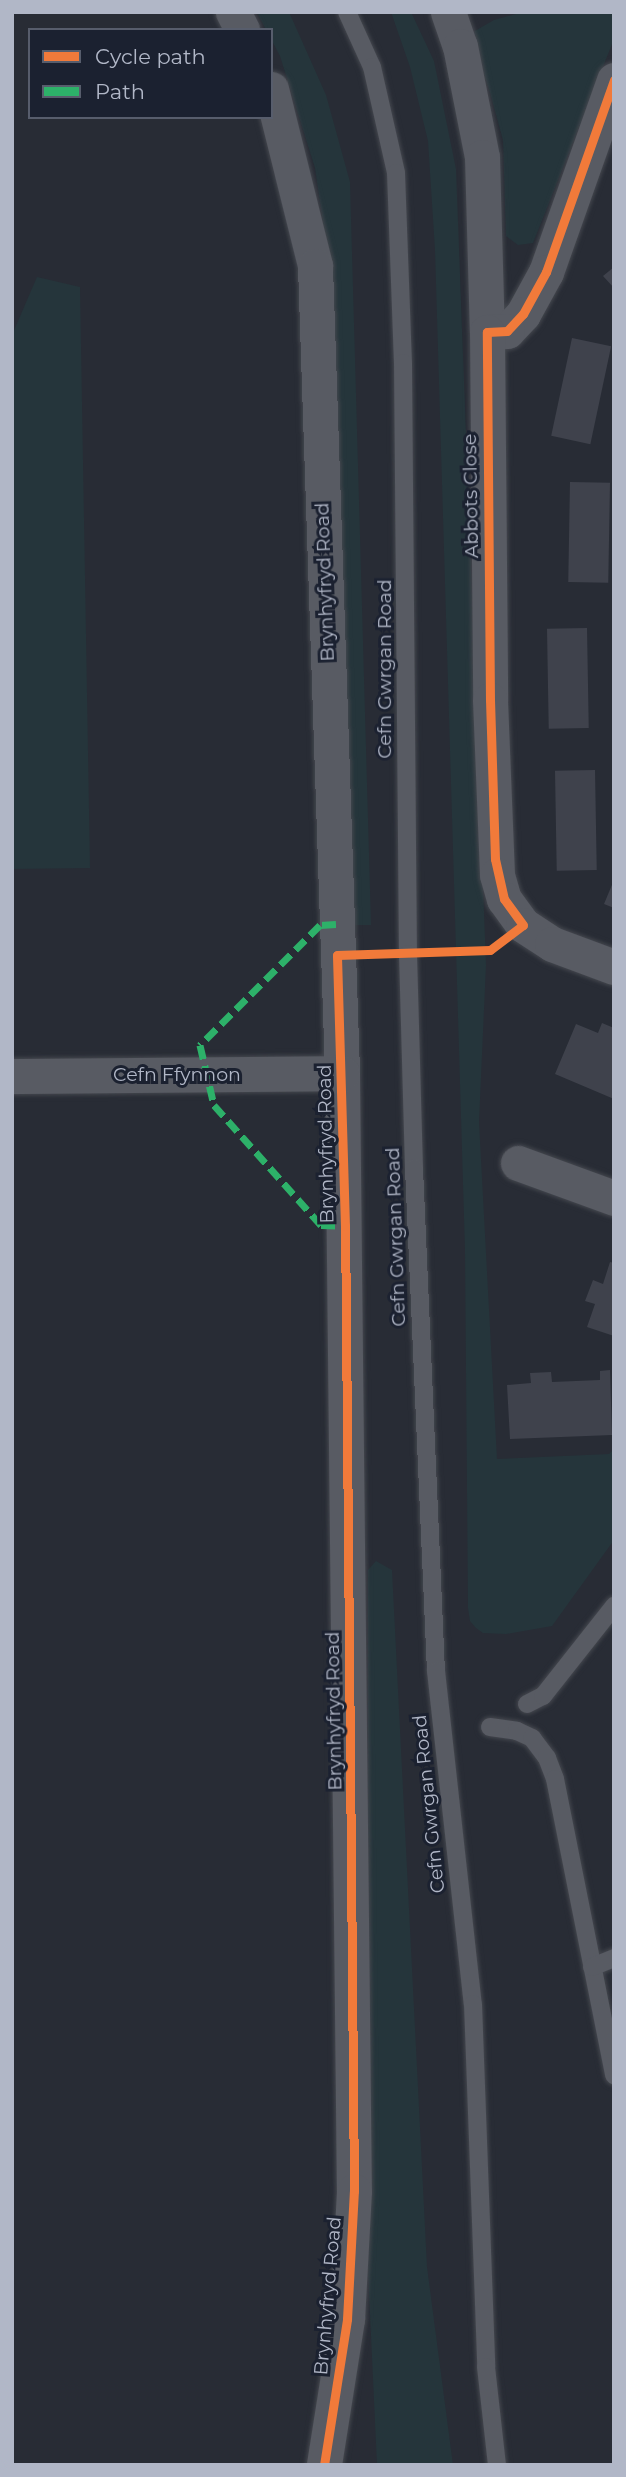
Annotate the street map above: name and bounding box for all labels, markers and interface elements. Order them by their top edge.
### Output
legend [28,28,273,119]
text: Cycle path [95,44,206,69]
text: Path [95,79,145,104]
street label: Abbots Close [459,434,483,558]
street label: Brynhyfryd Road [311,502,339,662]
street label: Cefn Gwrgan Road [374,579,396,759]
street label: Cefn Ffynnon [113,1064,241,1086]
street label: Brynhyfryd Road [313,1064,339,1224]
street label: Cefn Gwrgan Road [381,1147,411,1327]
street label: Brynhyfryd Road [321,1631,347,1791]
street label: Cefn Gwrgan Road [408,1714,450,1894]
street label: Brynhyfryd Road [310,2216,346,2376]

